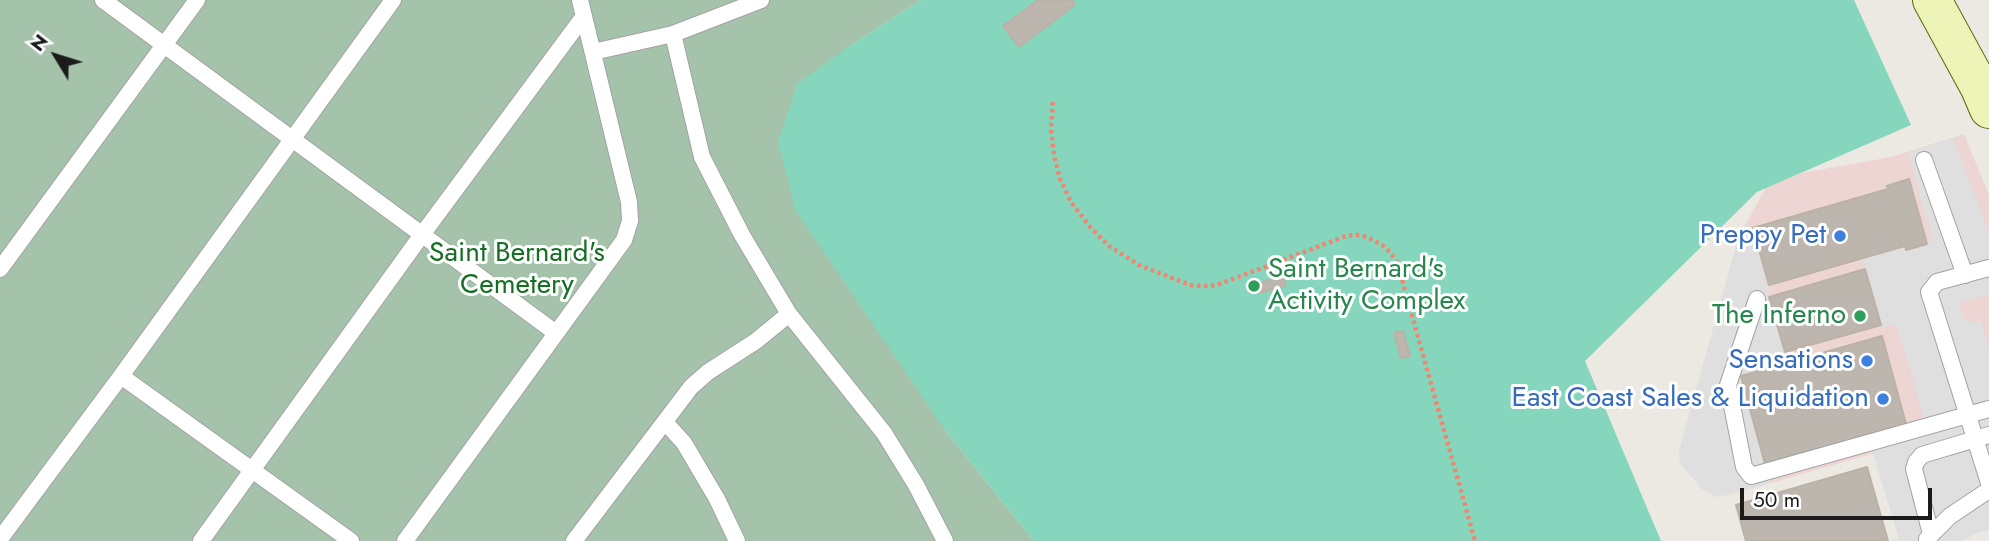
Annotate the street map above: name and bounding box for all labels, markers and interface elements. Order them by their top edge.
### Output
north arrow [21,21,91,91]
text: N [24,29,54,57]
place label: Preppy Pet [1700,219,1826,253]
marker: Preppy Pet [1832,228,1848,244]
park label: Saint Bernard's Cemetery [429,237,605,303]
place label: Saint Bernard's Activity Complex [1268,253,1465,319]
marker: Saint Bernard's Activity Complex [1246,278,1262,294]
place label: The Inferno [1712,299,1846,333]
marker: The Inferno [1852,308,1868,324]
place label: Sensations [1729,344,1853,378]
marker: Sensations [1859,353,1875,369]
place label: East Coast Sales & Liquidation [1511,382,1869,416]
marker: East Coast Sales & Liquidation [1875,391,1891,407]
scale bar [1744,475,1937,518]
text: 50 m [1753,485,1800,515]

